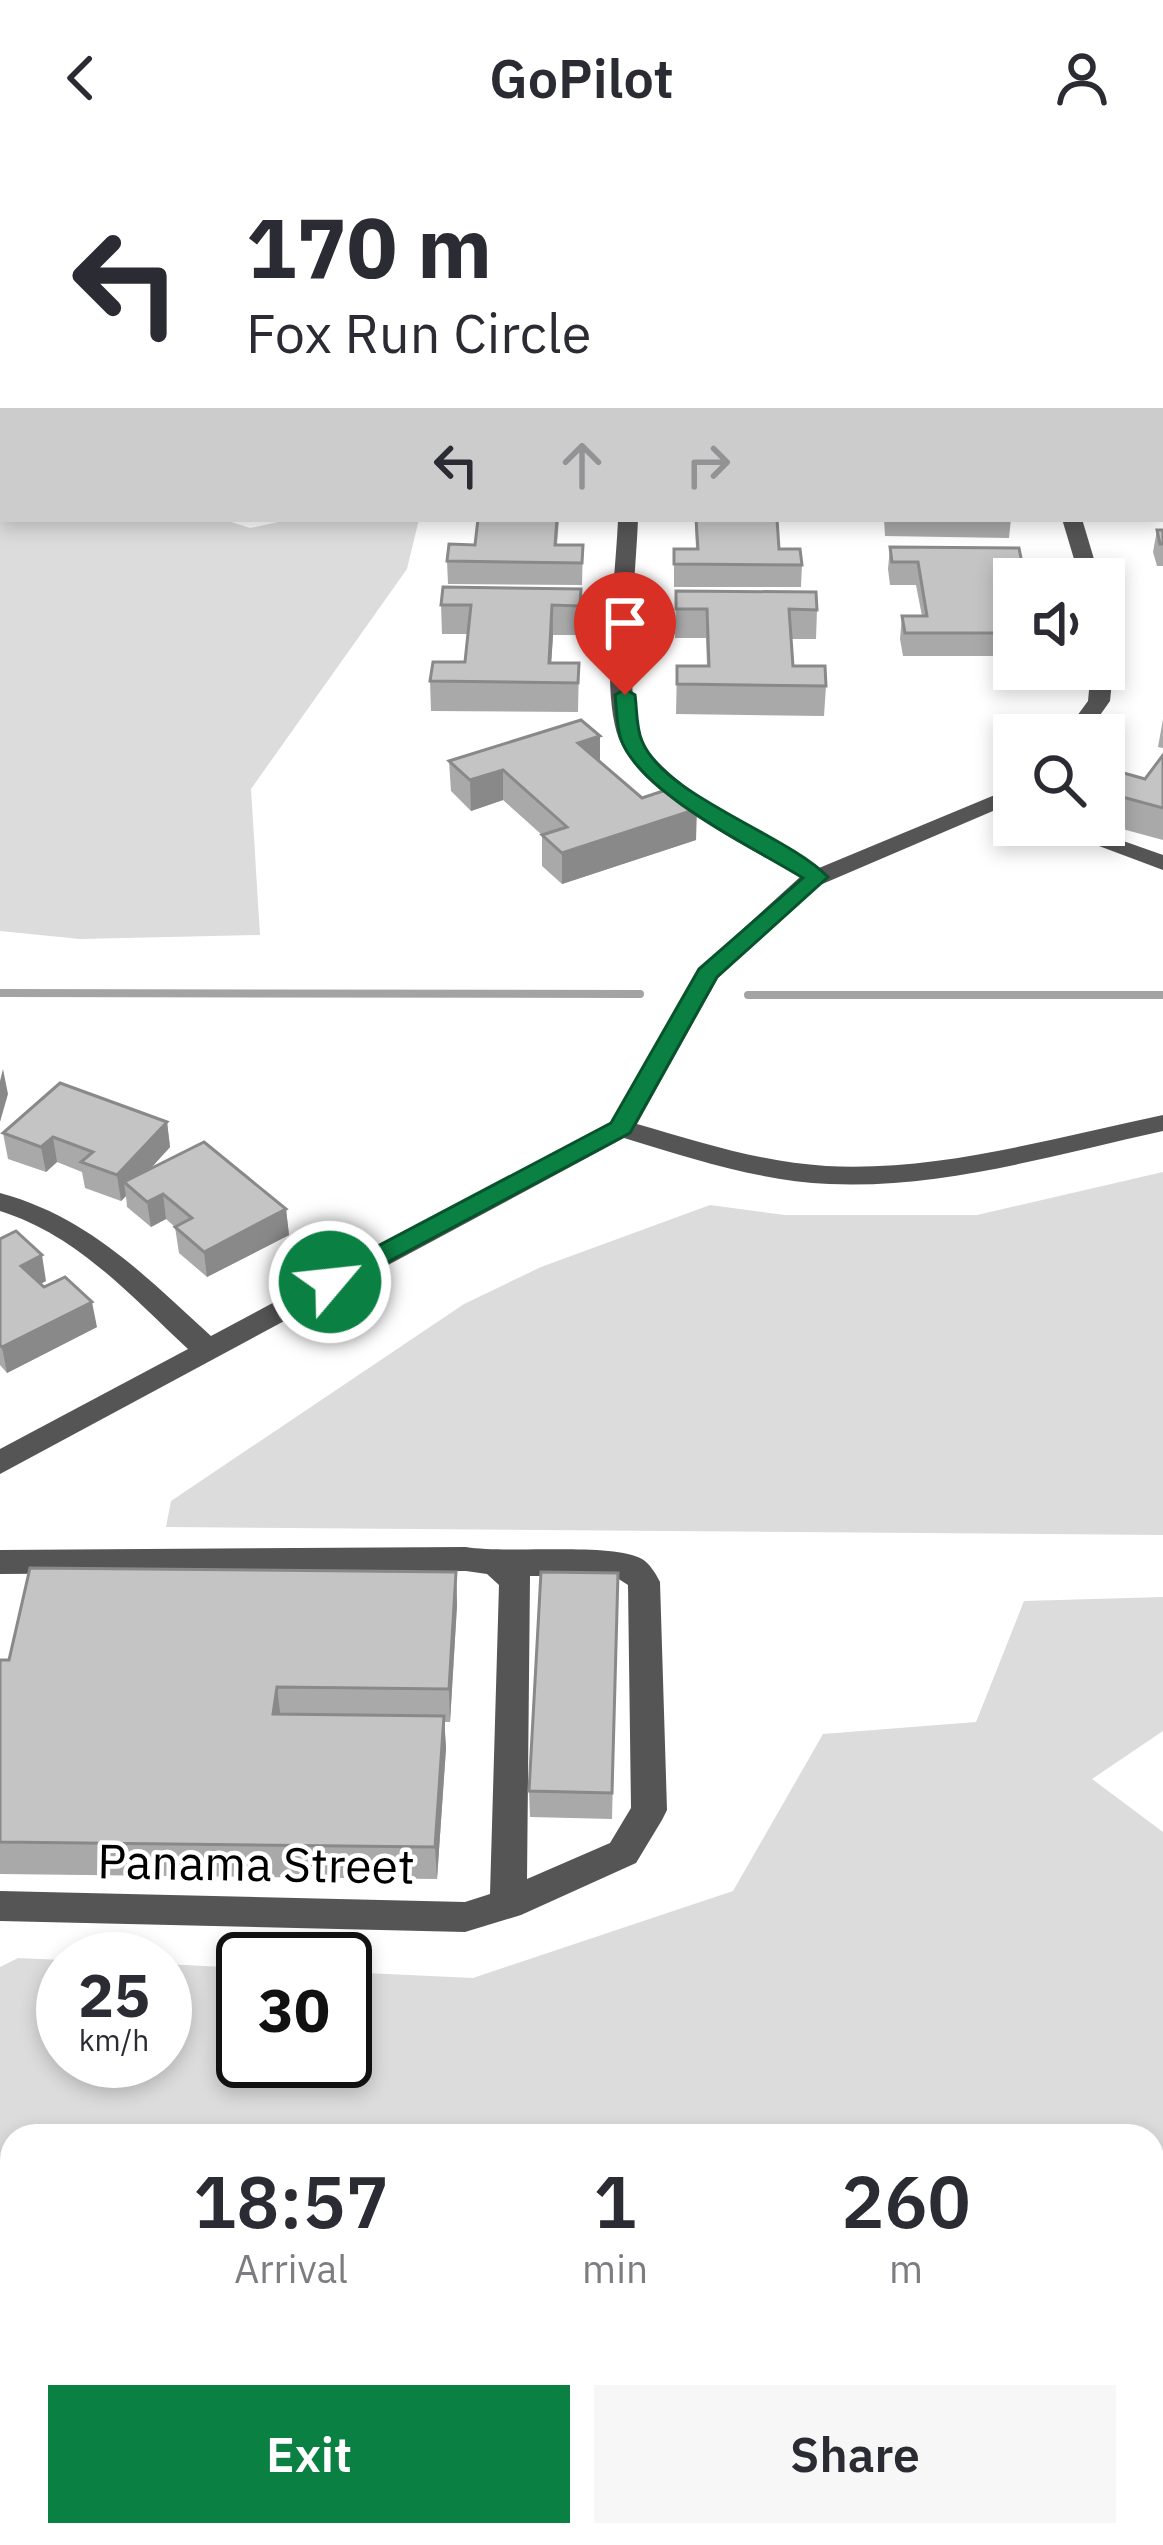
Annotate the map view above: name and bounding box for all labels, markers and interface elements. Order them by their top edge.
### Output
text: GoPilot [489,43,674,113]
icon: back [48,45,114,111]
icon: person [1049,45,1115,111]
text: 170 m [246,192,492,301]
icon: left [48,204,204,360]
text: Fox Run Circle [246,298,591,368]
icon: left [423,432,489,498]
icon: ahead [549,432,615,498]
icon: right [675,432,741,498]
map controls [993,558,1125,846]
button: sound [993,558,1125,690]
pin [574,572,676,695]
icon: arrive [592,590,658,656]
button: search [993,714,1125,846]
position arrow [267,1219,393,1345]
street label: Panama Street [97,1829,415,1897]
speed limit sign: 30 [216,1932,372,2088]
text: 25 [78,1955,150,2034]
text: km/h [79,2020,149,2059]
text: 18:57 [193,2154,389,2248]
text: 1 [593,2154,637,2248]
text: 260 [841,2154,971,2248]
text: Arrival [234,2243,348,2294]
text: min [582,2243,648,2294]
text: m [889,2243,923,2294]
button: Exit [48,2385,570,2523]
button: Share [594,2385,1116,2523]

